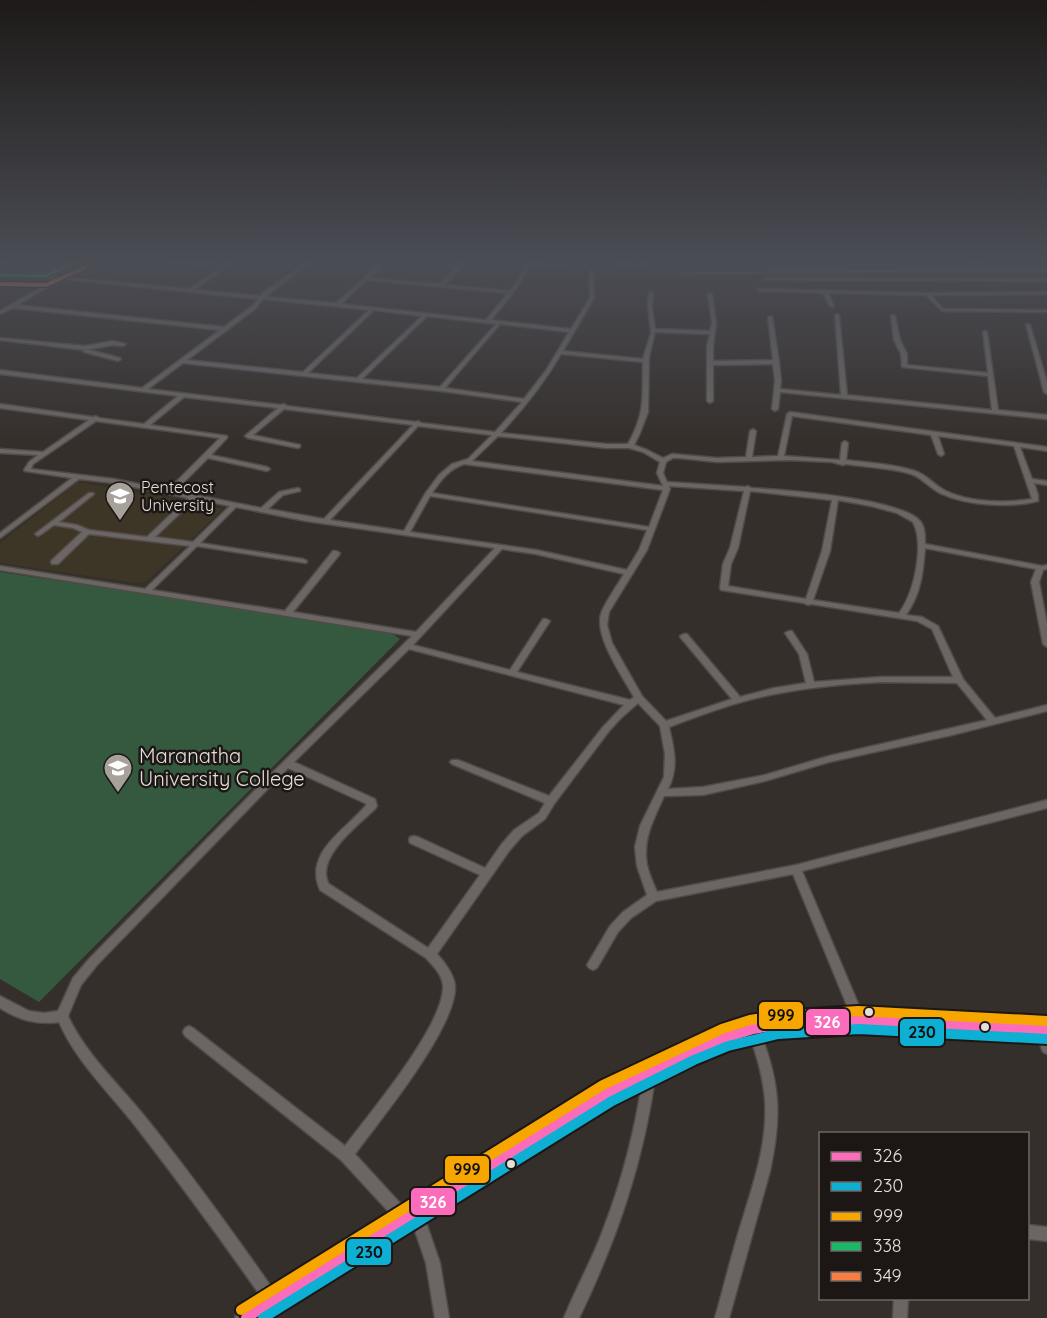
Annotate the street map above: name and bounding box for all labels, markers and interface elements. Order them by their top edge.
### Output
place label: Pentecost University [141,477,214,515]
school or university icon: Pentecost University [104,480,136,522]
place label: Maranatha University College [139,743,305,791]
school or university icon: Maranatha University College [102,752,134,794]
line badge: 999 [758,1001,804,1030]
text: 999 [767,1005,795,1025]
unlabelled marker [863,1006,875,1018]
line badge: 326 [805,1008,850,1036]
text: 326 [814,1012,840,1032]
line badge: 230 [899,1018,945,1047]
unlabelled marker [979,1021,991,1033]
text: 230 [908,1022,936,1042]
legend [819,1132,1029,1300]
text: 326 [873,1144,902,1167]
line badge: 999 [444,1155,490,1184]
unlabelled marker [505,1158,517,1170]
text: 999 [453,1159,481,1179]
text: 230 [873,1174,903,1197]
line badge: 326 [410,1187,456,1216]
text: 326 [420,1192,446,1212]
text: 999 [873,1204,903,1227]
text: 338 [873,1234,902,1257]
line badge: 230 [346,1238,392,1266]
text: 230 [355,1242,383,1262]
text: 349 [873,1264,902,1287]

